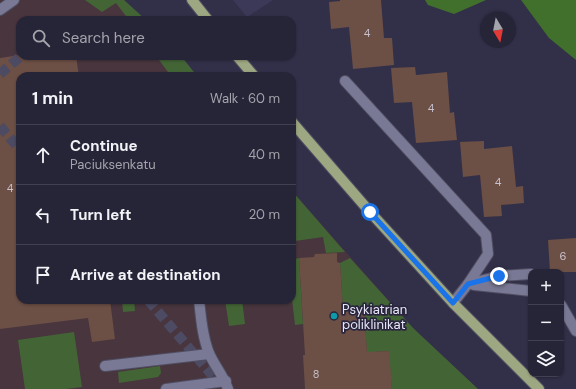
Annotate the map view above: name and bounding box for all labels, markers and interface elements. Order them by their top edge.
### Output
north arrow [480,12,516,48]
search box [16,16,296,60]
house number: 4 [364,26,371,40]
icon: search [30,27,52,49]
text: Search here [62,28,145,48]
text: 1 min [32,87,73,109]
text: Walk · 60 m [210,90,280,107]
house number: 4 [428,101,435,115]
text: Continue [70,136,138,156]
icon: ahead [32,144,54,166]
text: 40 m [248,146,280,163]
text: Paciuksenkatu [70,156,156,173]
house number: 4 [495,175,502,189]
house number: 4 [7,181,14,195]
route start [361,203,379,221]
icon: left [32,204,54,226]
text: Turn left [70,205,131,225]
text: 20 m [249,206,280,223]
house number: 6 [560,249,567,263]
icon: arrive [32,264,54,286]
text: Arrive at destination [70,265,221,285]
route end [490,267,508,285]
map controls [528,269,564,377]
button: + [528,269,564,305]
place label: Psykiatrian poliklinikat [342,301,407,333]
button: − [528,305,564,341]
marker: Psykiatrian poliklinikat [329,311,339,321]
button: layers [528,341,564,377]
house number: 8 [313,367,319,381]

